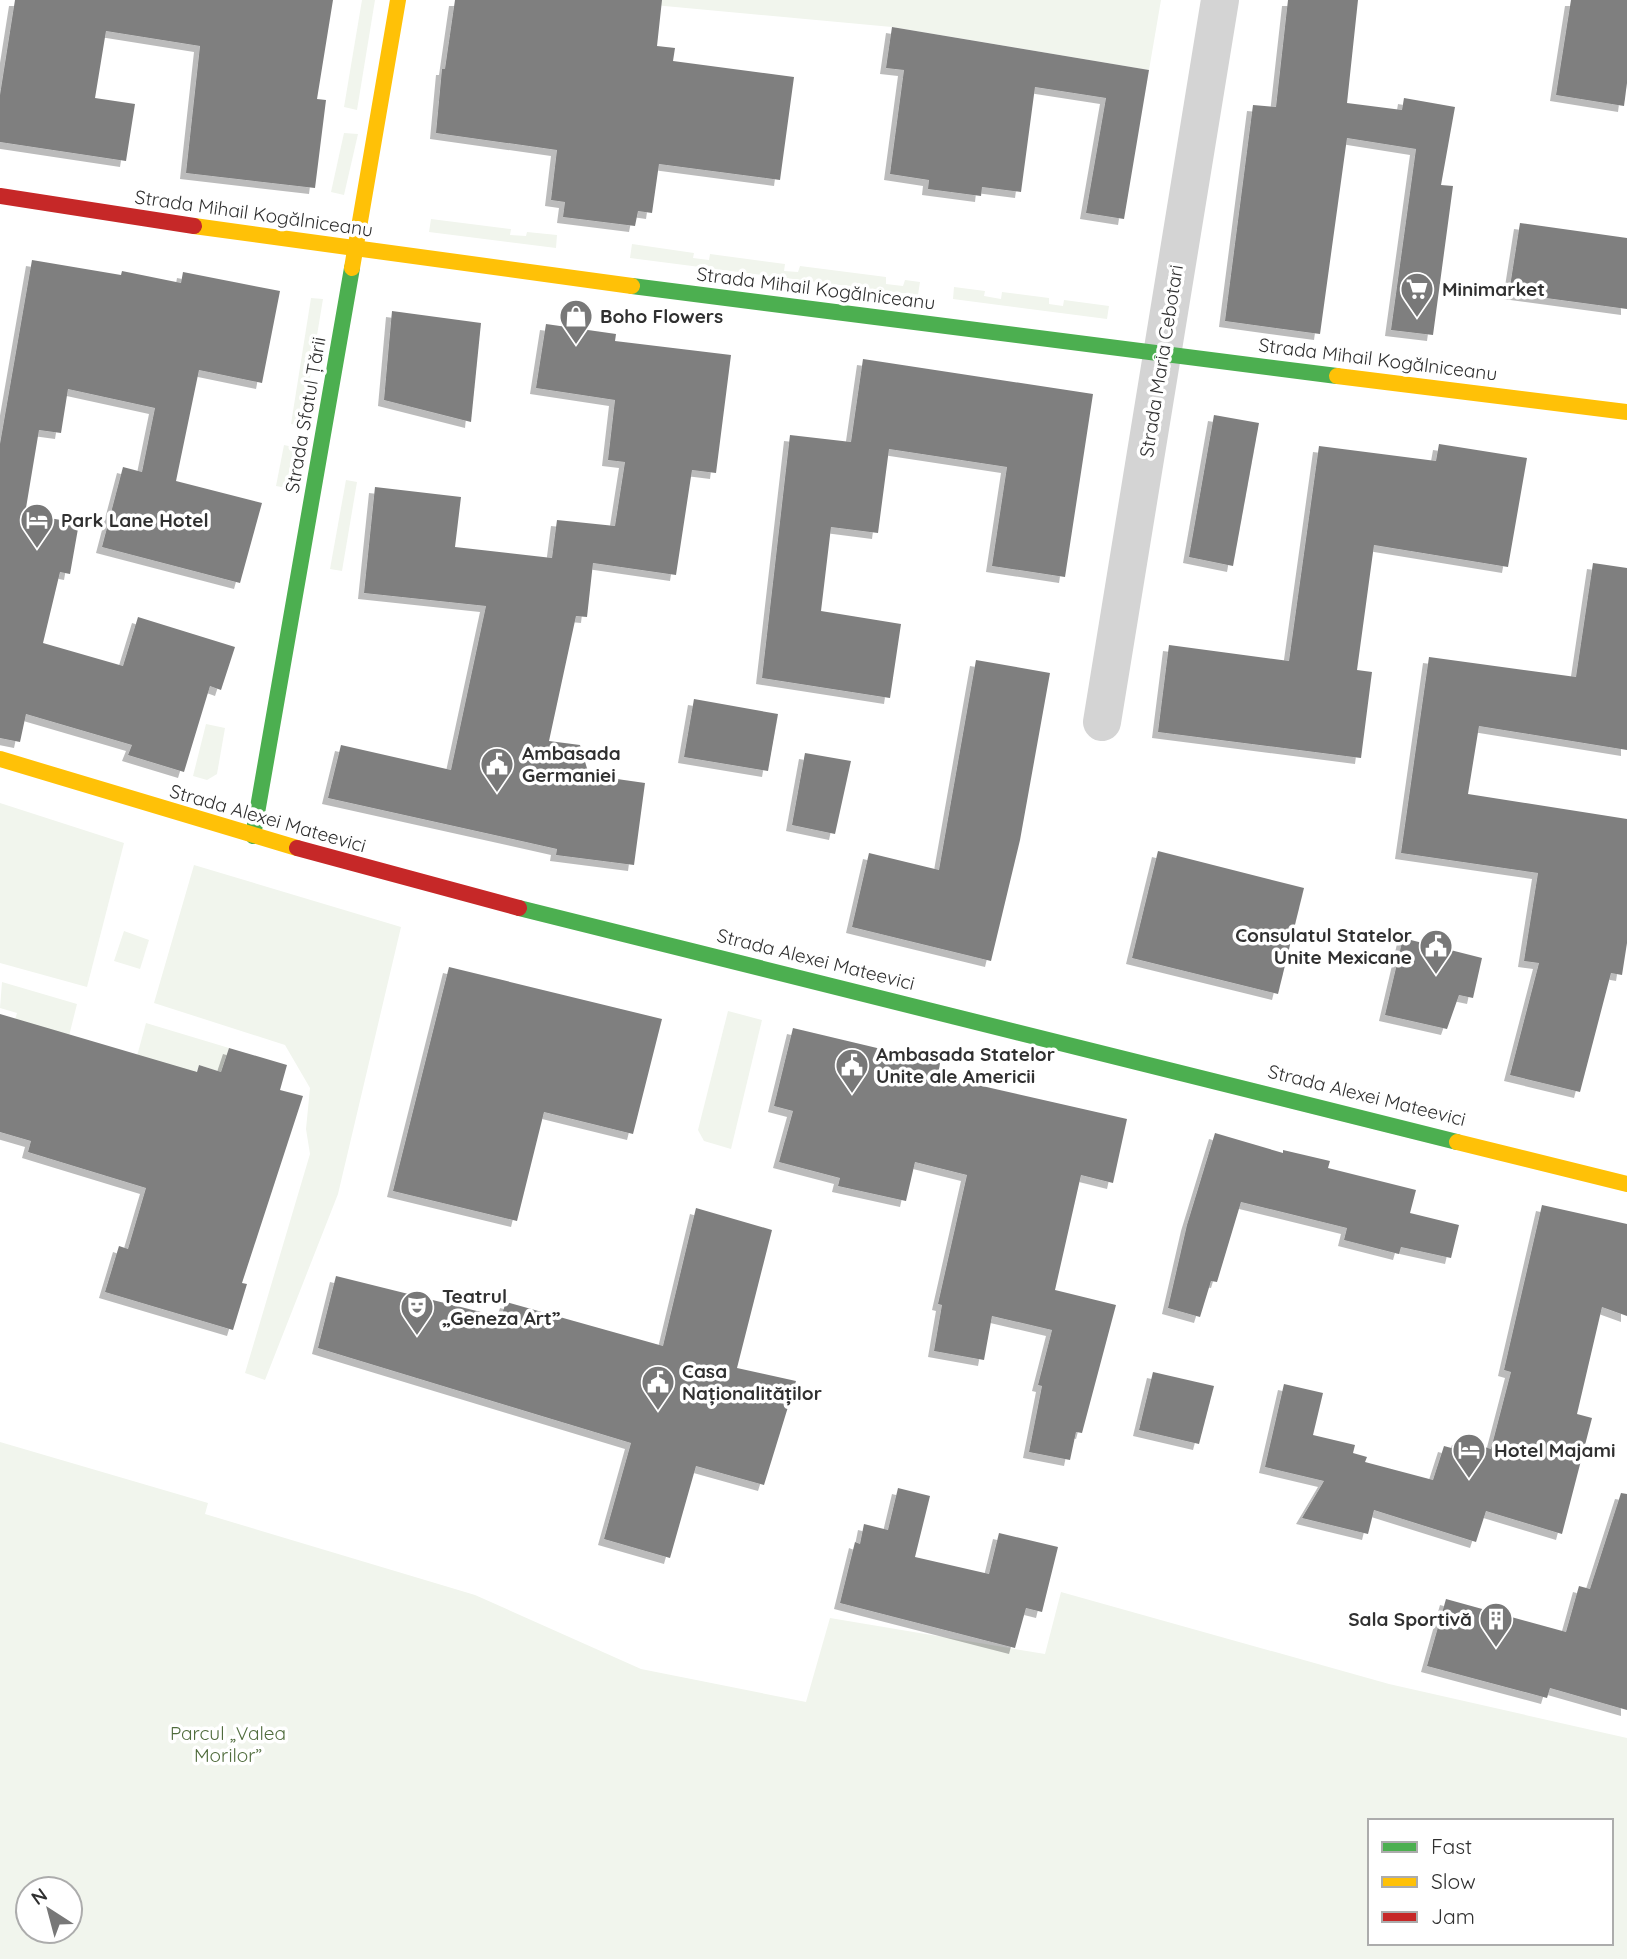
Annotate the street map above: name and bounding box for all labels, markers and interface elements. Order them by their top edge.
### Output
street label: Strada Mihail Kogălniceanu [133,184,375,242]
street label: Strada Mihail Kogălniceanu [695,261,937,315]
street label: Strada Maria Cebotari [1134,263,1188,459]
supermarket icon: Minimarket [1398,270,1436,319]
place label: Minimarket [1442,277,1545,301]
shop icon: Boho Flowers [557,297,595,346]
place label: Boho Flowers [600,304,723,328]
street label: Strada Mihail Kogălniceanu [1257,332,1499,386]
street label: Strada Sfatul Țării [279,335,331,495]
hotel icon: Park Lane Hotel [18,501,56,550]
place label: Park Lane Hotel [61,508,209,532]
place label: Ambasada Germaniei [522,741,621,787]
public building icon: Ambasada Germaniei [478,745,516,794]
street label: Strada Alexei Mateevici [167,778,369,858]
street label: Strada Alexei Mateevici [715,923,917,995]
place label: Consulatul Statelor Unite Mexicane [1235,923,1412,969]
public building icon: Consulatul Statelor Unite Mexicane [1417,927,1455,976]
place label: Ambasada Statelor Unite ale Americii [876,1042,1055,1088]
public building icon: Ambasada Statelor Unite ale Americii [833,1046,871,1095]
street label: Strada Alexei Mateevici [1266,1059,1468,1131]
place label: Teatrul „Geneza Art” [442,1284,561,1330]
theatre icon: Teatrul „Geneza Art” [398,1288,436,1337]
place label: Casa Naționalităților [682,1359,822,1406]
public building icon: Casa Naționalităților [639,1363,677,1412]
hotel icon: Hotel Majami [1450,1431,1488,1480]
place label: Hotel Majami [1494,1438,1616,1462]
building icon: Sala Sportivă [1477,1600,1515,1649]
place label: Sala Sportivă [1348,1607,1472,1631]
park label: Parcul „Valea Morilor” [170,1721,286,1767]
legend [1368,1819,1613,1945]
text: Fast [1431,1833,1472,1859]
text: Slow [1431,1868,1476,1894]
north arrow [14,1875,84,1945]
text: N [26,1882,52,1910]
text: Jam [1431,1903,1475,1929]

